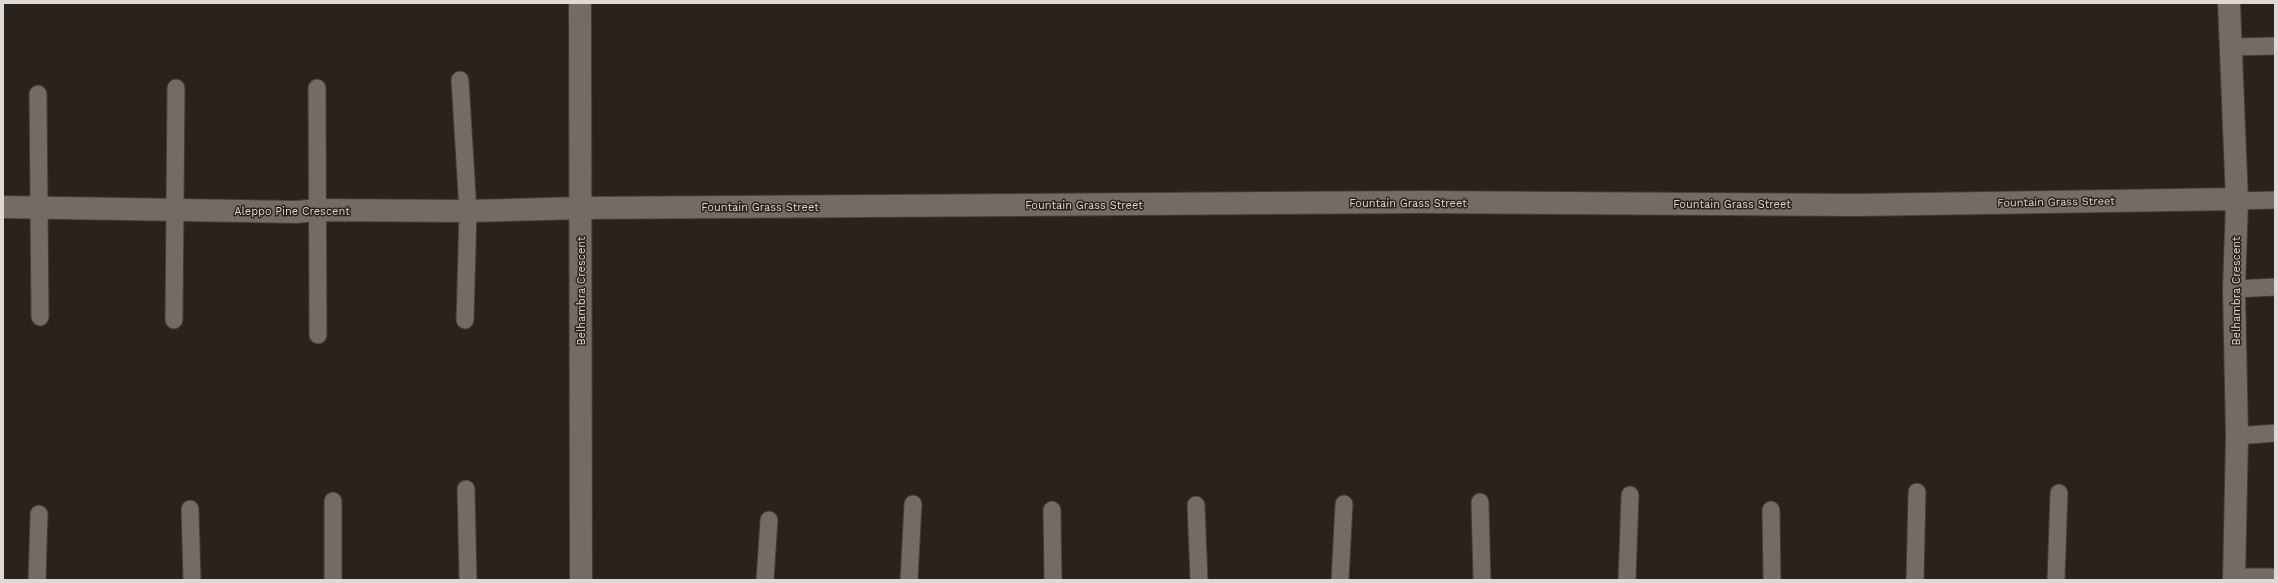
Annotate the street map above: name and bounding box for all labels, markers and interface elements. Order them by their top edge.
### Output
street label: Fountain Grass Street [1997,194,2115,210]
street label: Fountain Grass Street [1349,197,1467,210]
street label: Fountain Grass Street [1673,198,1791,211]
street label: Fountain Grass Street [1025,199,1143,212]
street label: Fountain Grass Street [701,201,819,214]
street label: Aleppo Pine Crescent [234,205,350,218]
street label: Belhambra Crescent [575,236,588,346]
street label: Belhambra Crescent [2230,236,2243,346]

